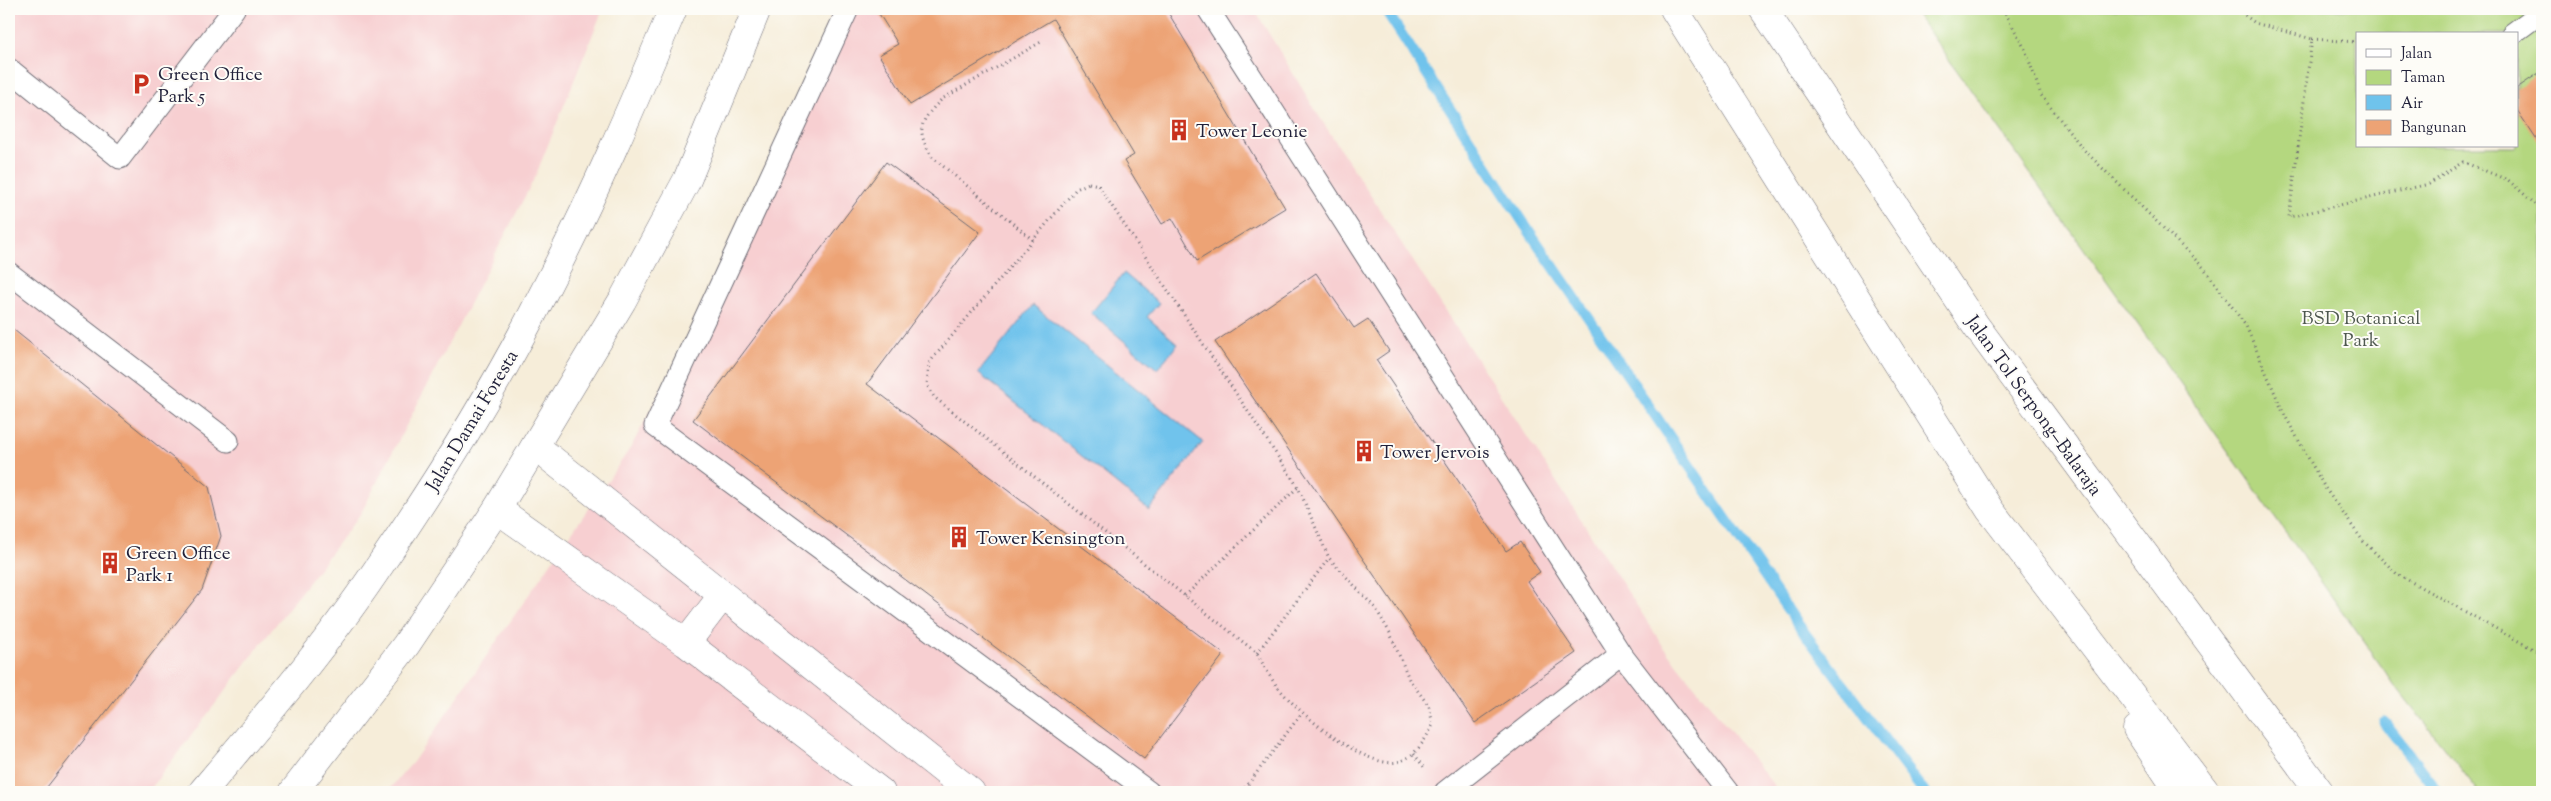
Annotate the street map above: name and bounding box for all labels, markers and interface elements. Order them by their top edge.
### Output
legend [2356,32,2518,148]
text: Jalan [2400,44,2432,65]
place label: Green Office Park 5 [158,62,263,111]
text: Taman [2401,68,2445,89]
parking icon: Green Office Park 5 [128,71,154,97]
text: Air [2401,94,2423,115]
building icon: Tower Leonie [1166,117,1192,143]
text: Bangunan [2401,118,2467,139]
place label: Tower Leonie [1196,119,1307,146]
park label: BSD Botanical Park [2301,306,2421,355]
street label: Jalan Tol Serpong–Balaraja [1958,310,2108,502]
street label: Jalan Damai Foresta [420,345,526,498]
building icon: Tower Jervois [1351,438,1377,464]
place label: Tower Jervois [1380,440,1489,467]
building icon: Tower Kensington [946,524,972,550]
place label: Tower Kensington [976,526,1126,553]
place label: Green Office Park 1 [126,541,231,590]
building icon: Green Office Park 1 [97,550,123,576]

